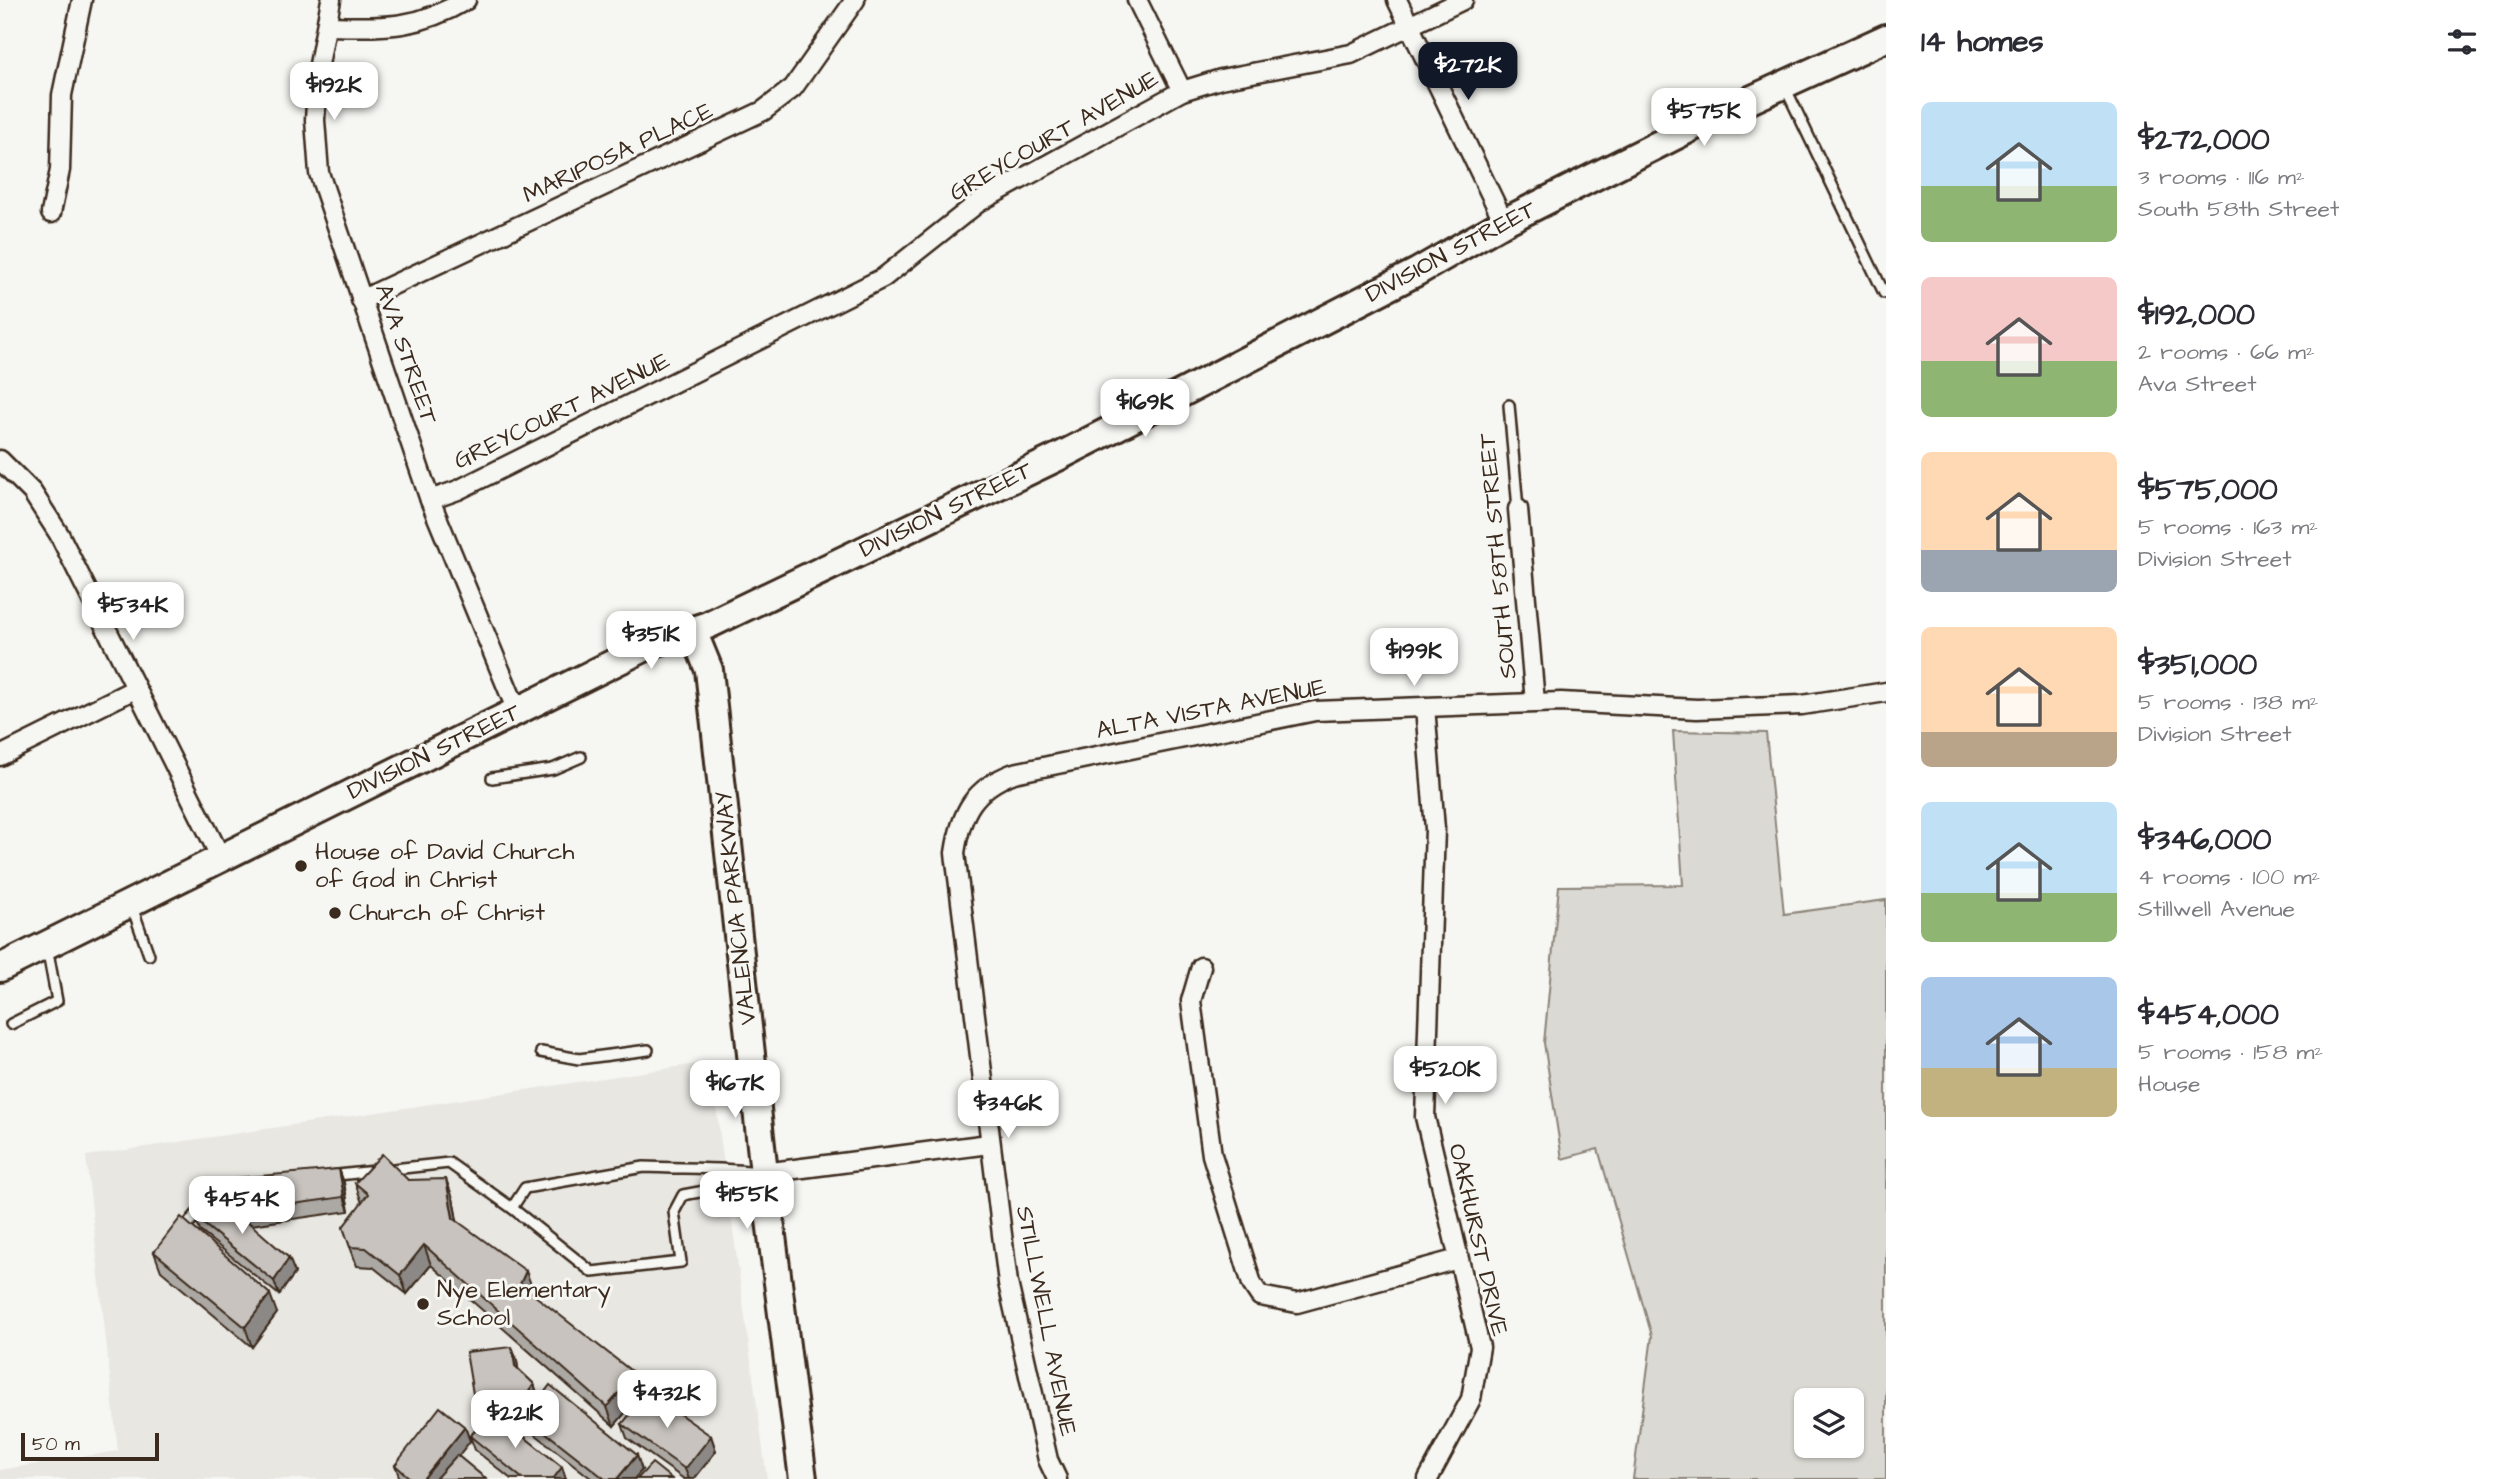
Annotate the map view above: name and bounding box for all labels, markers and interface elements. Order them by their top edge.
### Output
text: 14 homes [1921,21,2044,63]
icon: filters [2443,23,2481,61]
pin: $272K [1419,42,1517,102]
text: $272K [1434,49,1502,81]
pin: $192K [285,62,383,122]
street label: GREYCOURT AVENUE [943,62,1165,210]
text: $192K [306,69,362,101]
pin: $575K [1655,88,1753,148]
street label: MARIPOSA PLACE [517,94,719,212]
text: $575K [1667,95,1741,127]
text: $272,000 [2138,119,2270,161]
icon: home [1977,130,2061,214]
text: 3 rooms · 116 m² [2138,161,2305,193]
street label: DIVISION STREET [1360,193,1542,311]
text: South 58th Street [2138,193,2339,225]
street label: AVA STREET [366,279,446,429]
text: $192,000 [2138,294,2255,336]
icon: home [1977,305,2061,389]
text: 2 rooms · 66 m² [2138,336,2315,368]
street label: GREYCOURT AVENUE [448,344,676,478]
text: Ava Street [2138,368,2257,400]
pin: $169K [1096,380,1194,439]
text: $169K [1116,386,1174,418]
street label: SOUTH 58TH STREET [1470,432,1526,680]
street label: DIVISION STREET [854,453,1038,567]
text: $575,000 [2138,469,2278,511]
icon: home [1977,480,2061,564]
text: 5 rooms · 163 m² [2138,511,2318,543]
text: Division Street [2138,543,2291,575]
pin: $534K [84,582,182,642]
text: $534K [98,589,168,621]
pin: $351K [602,612,700,671]
text: $351K [622,618,680,650]
pin: $199K [1365,628,1463,688]
text: $199K [1386,635,1442,667]
text: $351,000 [2138,644,2257,686]
icon: home [1977,655,2061,739]
street label: ALTA VISTA AVENUE [1093,670,1329,748]
text: 5 rooms · 138 m² [2138,686,2318,718]
street label: DIVISION STREET [342,695,526,809]
text: Division Street [2138,718,2291,750]
street label: VALENCIA PARKWAY [707,789,765,1027]
text: $346,000 [2138,819,2271,861]
icon: home [1977,830,2061,914]
place label: House of David Church of God in Christ [315,835,574,897]
marker: House of David Church of God in Christ [293,858,309,874]
text: 4 rooms · 100 m² [2138,861,2320,893]
text: Stillwell Avenue [2138,893,2295,925]
place label: Church of Christ [349,896,545,930]
marker: Church of Christ [327,905,343,921]
text: $454,000 [2138,994,2279,1036]
icon: home [1977,1005,2061,1089]
text: 5 rooms · 158 m² [2138,1036,2323,1068]
pin: $520K [1396,1046,1494,1106]
text: $520K [1410,1053,1480,1085]
pin: $167K [686,1060,784,1120]
text: $167K [706,1067,764,1099]
text: House [2138,1068,2201,1100]
pin: $346K [959,1080,1057,1140]
text: $346K [974,1087,1042,1119]
street label: OAKHURST DRIVE [1439,1140,1517,1340]
pin: $155K [698,1172,796,1231]
pin: $454K [193,1176,291,1236]
text: $155K [716,1178,778,1210]
text: $454K [205,1183,279,1215]
street label: STILLWELL AVENUE [1007,1203,1085,1439]
place label: Nye Elementary School [437,1273,611,1335]
marker: Nye Elementary School [415,1296,431,1312]
pin: $432K [618,1370,716,1430]
text: $432K [633,1377,701,1409]
map controls [1794,1388,1864,1458]
button: layers [1794,1388,1864,1458]
pin: $221K [466,1390,564,1450]
text: $221K [487,1397,543,1429]
scale bar [21,1430,159,1462]
text: 50 m [32,1431,80,1458]

